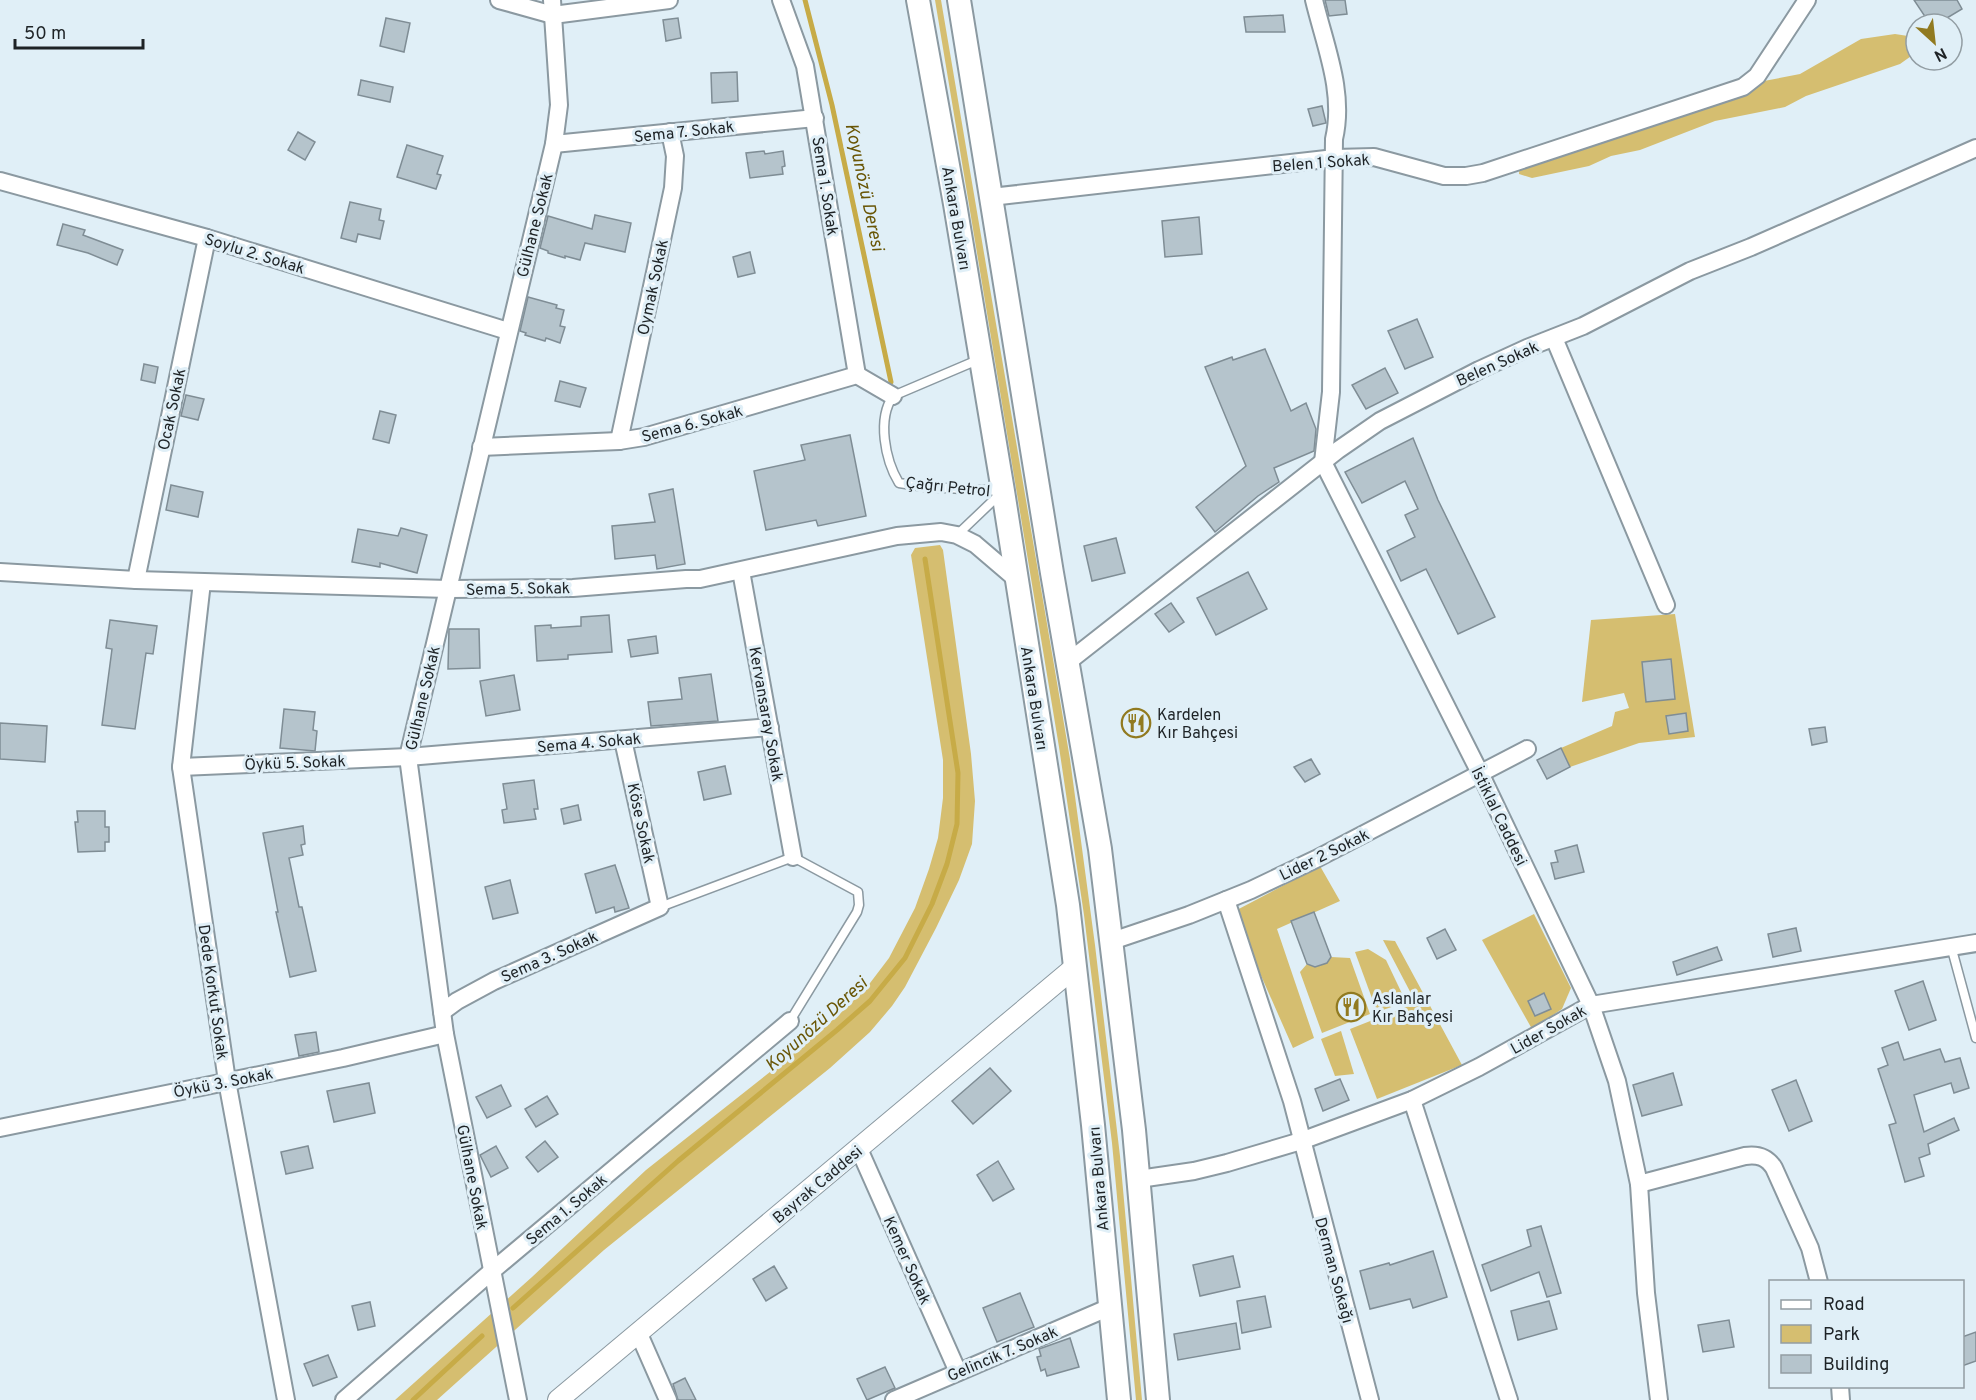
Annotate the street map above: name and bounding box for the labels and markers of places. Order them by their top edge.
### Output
place label: Kardelen Kır Bahçesi [1157,706,1238,744]
restaurant icon: Kardelen Kır Bahçesi [1120,707,1152,739]
place label: Aslanlar Kır Bahçesi [1372,990,1453,1028]
restaurant icon: Aslanlar Kır Bahçesi [1335,991,1367,1023]

